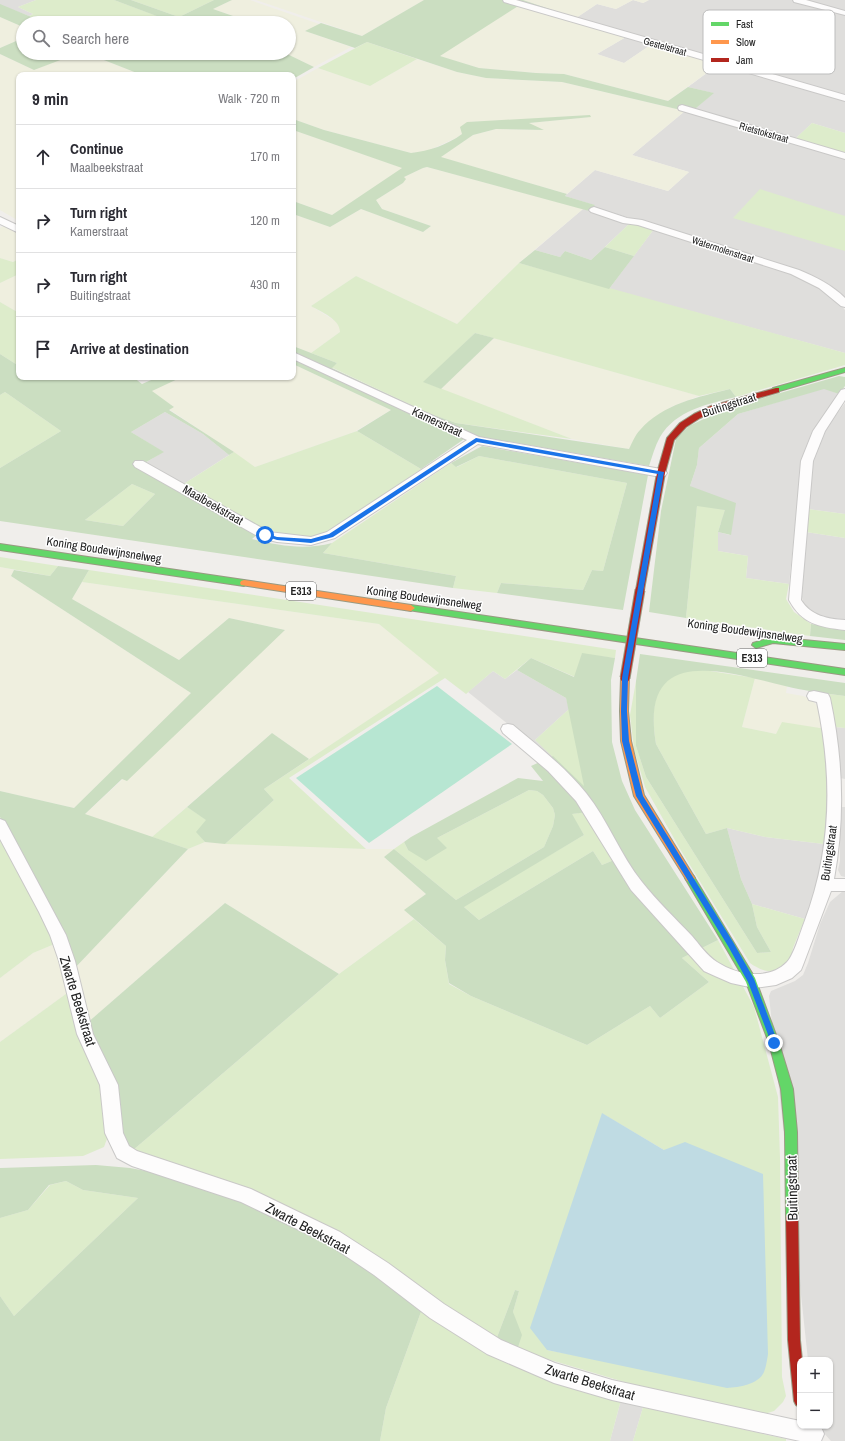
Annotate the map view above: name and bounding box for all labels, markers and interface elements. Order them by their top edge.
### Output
legend [703,10,835,74]
search box [16,16,296,60]
text: Fast [736,17,754,31]
icon: search [30,27,52,49]
text: Search here [62,28,129,49]
street label: Gestelstraat [642,34,689,59]
text: Slow [736,35,756,49]
text: Jam [736,53,753,67]
text: 9 min [32,87,68,110]
text: Walk · 720 m [218,90,280,107]
street label: Rietstokstraat [738,119,791,146]
text: Continue [70,138,123,159]
icon: ahead [32,146,54,168]
text: 170 m [250,148,280,165]
text: Maalbeekstraat [70,159,143,176]
text: Turn right [70,202,127,223]
icon: right [32,210,54,232]
text: 120 m [250,212,280,229]
text: Kamerstraat [70,223,128,240]
street label: Watermolenstraat [690,233,756,266]
text: Turn right [70,266,127,287]
icon: right [32,274,54,296]
text: 430 m [250,276,280,293]
text: Buitingstraat [70,287,130,304]
icon: arrive [32,338,54,360]
text: Arrive at destination [70,338,189,359]
street label: Buitingstraat [700,389,758,421]
street label: Kamerstraat [409,403,465,441]
street label: Maalbeekstraat [180,481,246,529]
route start [256,526,274,544]
street label: Koning Boudewijnsnelweg [45,533,163,567]
road number: E313 [286,582,316,600]
street label: Koning Boudewijnsnelweg [365,582,483,614]
street label: Koning Boudewijnsnelweg [686,615,804,647]
road number: E313 [737,649,767,667]
street label: Buitingstraat [817,824,841,882]
street label: Zwarte Beekstraat [56,954,100,1048]
route end [765,1034,783,1052]
street label: Buitingstraat [782,1155,802,1221]
street label: Zwarte Beekstraat [263,1198,353,1258]
map controls [797,1357,833,1429]
button: + [797,1357,833,1393]
street label: Zwarte Beekstraat [543,1360,637,1404]
button: − [797,1393,833,1429]

